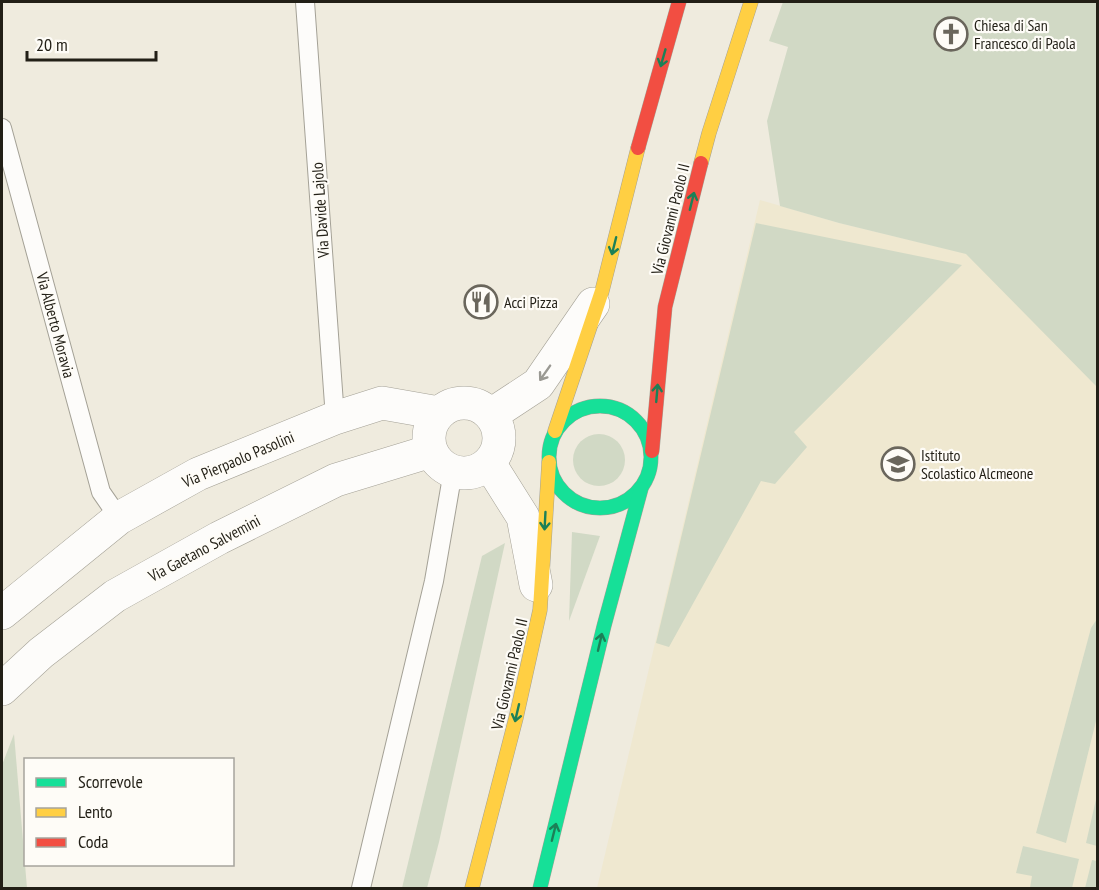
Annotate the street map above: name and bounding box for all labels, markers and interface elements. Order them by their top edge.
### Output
place label: Chiesa di San Francesco di Paola [974,15,1076,53]
church icon: Chiesa di San Francesco di Paola [933,16,969,52]
scale bar [27,24,156,62]
text: 20 m [36,33,68,56]
one-way arrow [657,48,668,67]
street label: Via Davide Lajolo [307,161,333,260]
street label: Via Giovanni Paolo II [646,161,693,278]
one-way arrow [686,192,698,211]
one-way arrow [607,237,619,256]
street label: Via Alberto Moravia [32,269,80,380]
restaurant icon: Acci Pizza [463,284,499,320]
place label: Acci Pizza [504,292,558,312]
one-way arrow [539,365,551,381]
one-way arrow [652,383,663,403]
street label: Via Pierpaolo Pasolini [178,426,297,492]
place label: Istituto Scolastico Alcmeone [921,445,1033,483]
school or university icon: Istituto Scolastico Alcmeone [880,446,916,482]
street label: Via Gaetano Salvemini [144,510,263,586]
one-way arrow [540,510,551,530]
street label: Via Giovanni Paolo II [486,616,532,733]
one-way arrow [595,633,606,652]
one-way arrow [511,703,522,722]
legend [24,758,234,866]
text: Scorrevole [78,770,143,793]
text: Lento [78,800,113,823]
one-way arrow [549,822,561,841]
text: Coda [78,830,109,853]

